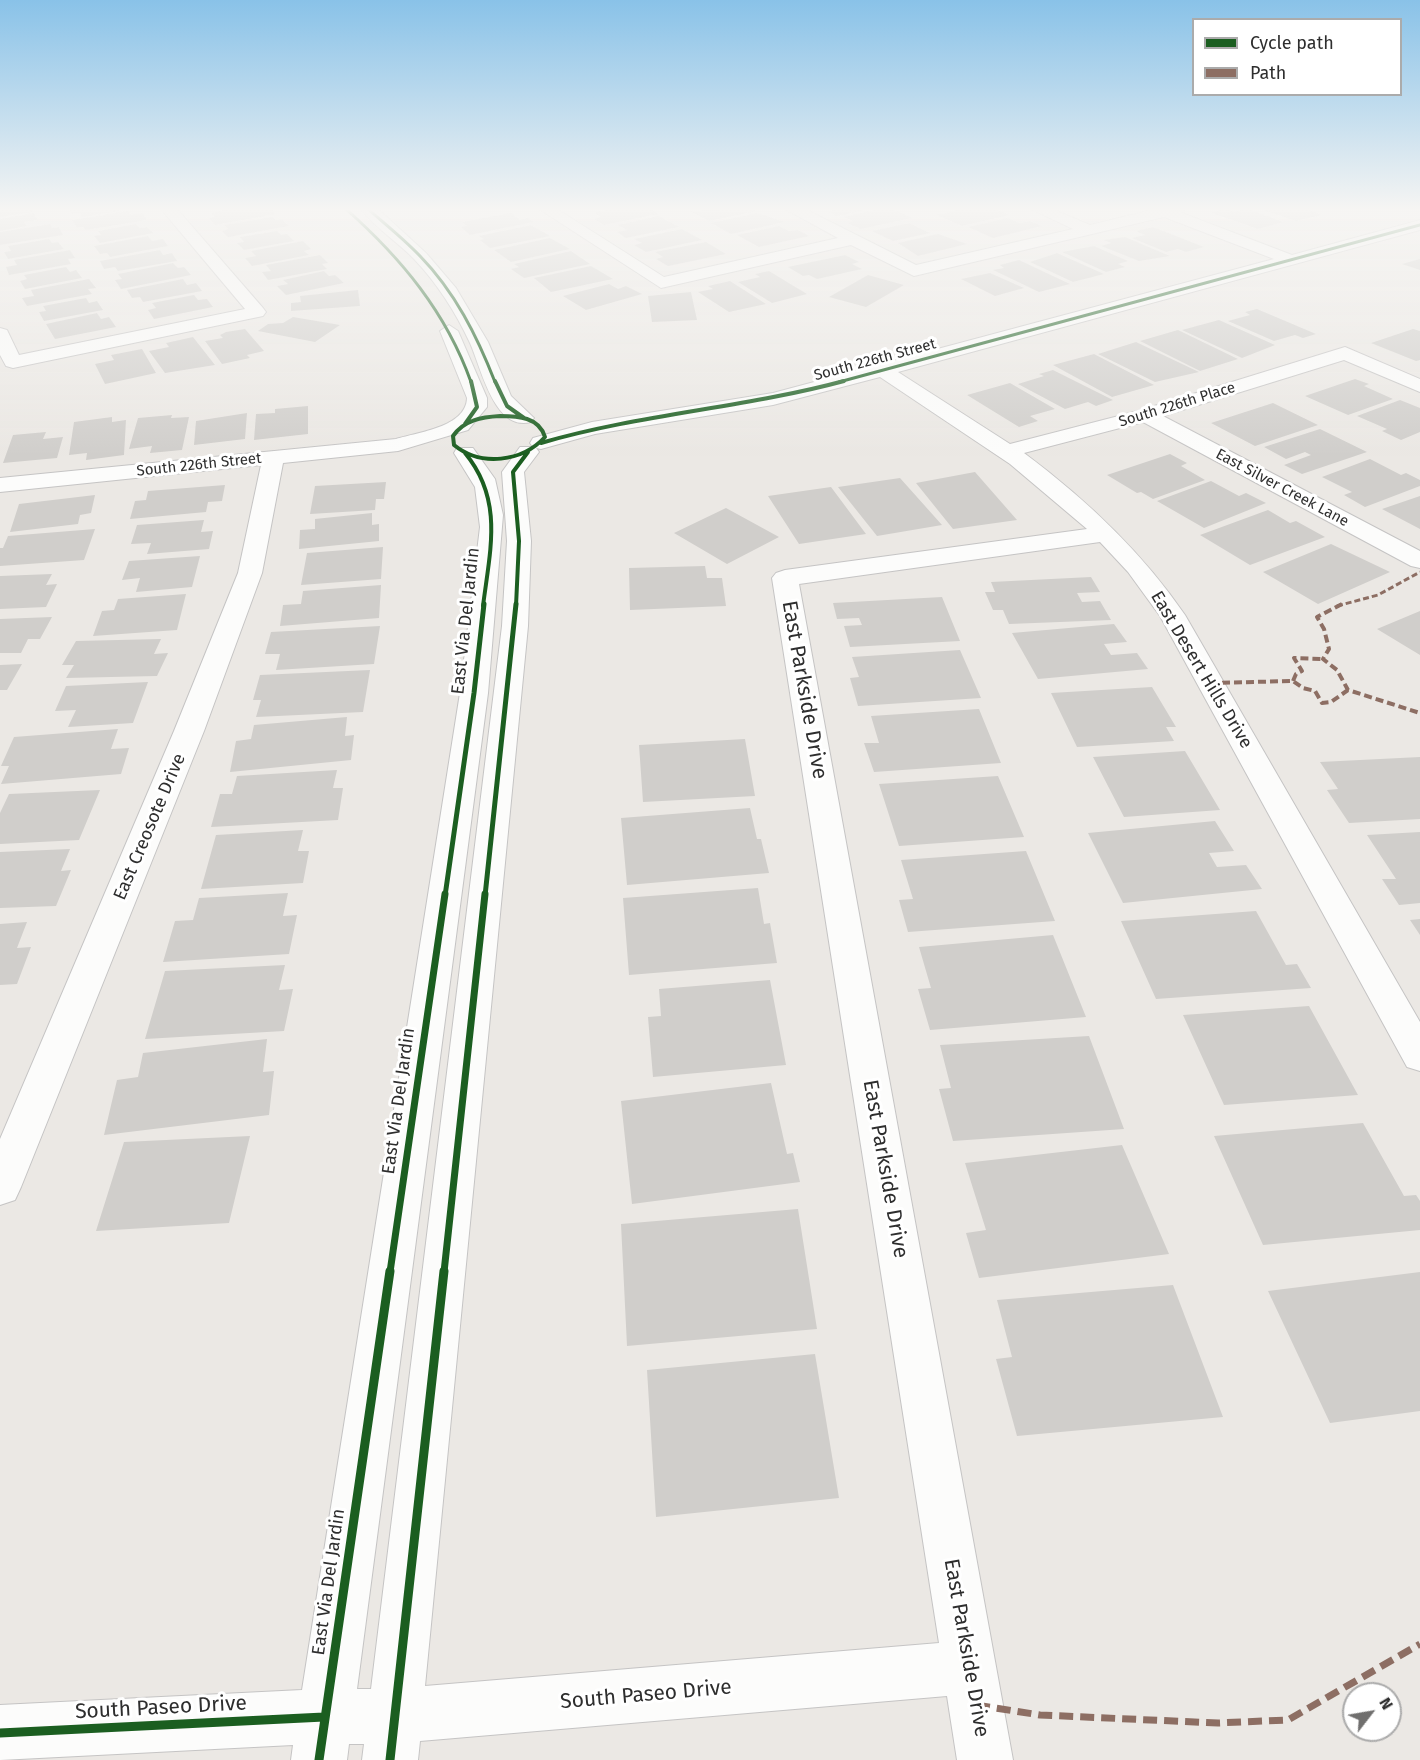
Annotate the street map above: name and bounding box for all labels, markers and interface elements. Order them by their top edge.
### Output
legend [1192,18,1402,96]
text: Cycle path [1250,32,1334,54]
text: Path [1250,62,1286,84]
street label: South 226th Street [812,335,938,385]
street label: South 226th Place [1117,379,1237,431]
street label: East Silver Creek Lane [1212,445,1352,531]
street label: South 226th Street [136,449,262,481]
street label: East Via Del Jardin [448,546,484,696]
street label: East Desert Hills Drive [1145,587,1257,753]
street label: East Parkside Drive [776,599,832,781]
street label: East Creosote Drive [109,750,191,904]
street label: East Via Del Jardin [378,1026,420,1176]
street label: East Parkside Drive [857,1078,913,1260]
street label: East Via Del Jardin [308,1507,350,1657]
street label: East Parkside Drive [938,1557,994,1739]
street label: South Paseo Drive [559,1675,733,1715]
north arrow [1342,1682,1402,1742]
street label: South Paseo Drive [74,1691,248,1725]
text: N [1375,1694,1397,1713]

